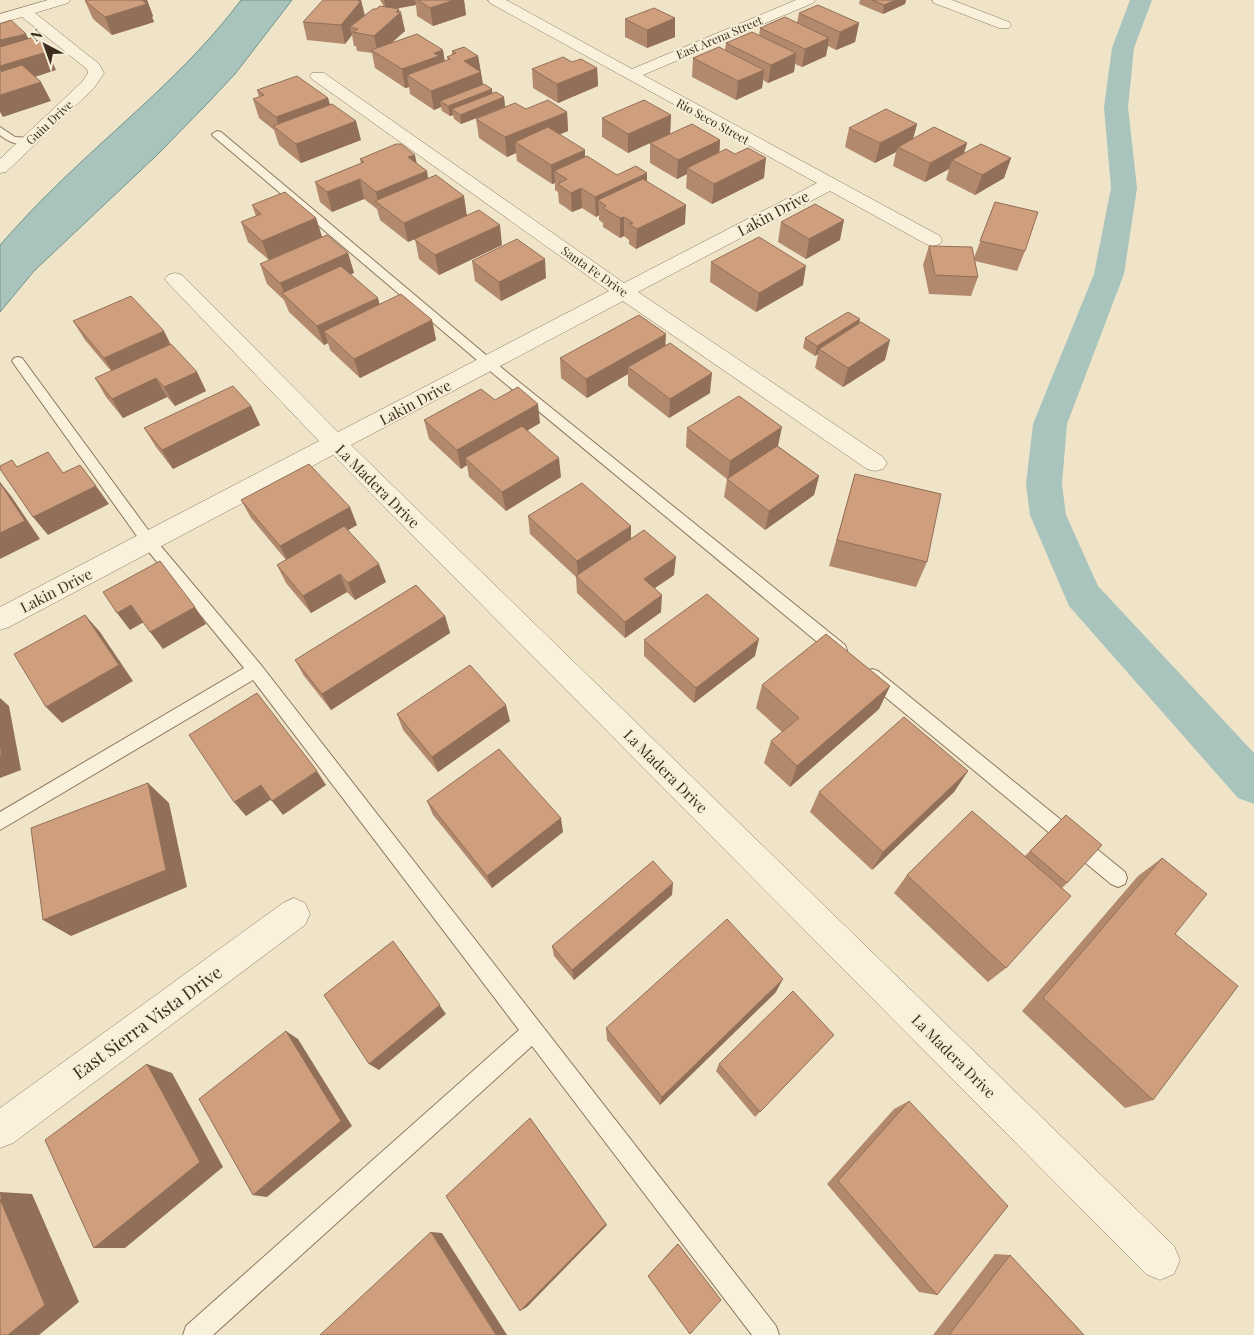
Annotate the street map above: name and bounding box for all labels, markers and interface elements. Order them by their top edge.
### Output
street label: East Arena Street [673,11,765,62]
north arrow [20,20,70,70]
text: N [26,24,46,45]
street label: Rio Seco Street [674,94,753,148]
street label: Guiu Drive [22,96,76,148]
street label: Lakin Drive [734,186,812,240]
street label: Santa Fe Drive [559,242,631,300]
street label: Lakin Drive [376,375,454,429]
street label: La Madera Drive [332,440,424,532]
street label: Lakin Drive [17,563,95,617]
street label: La Madera Drive [620,725,712,817]
street label: East Sierra Vista Drive [68,960,226,1084]
street label: La Madera Drive [908,1010,1000,1102]

